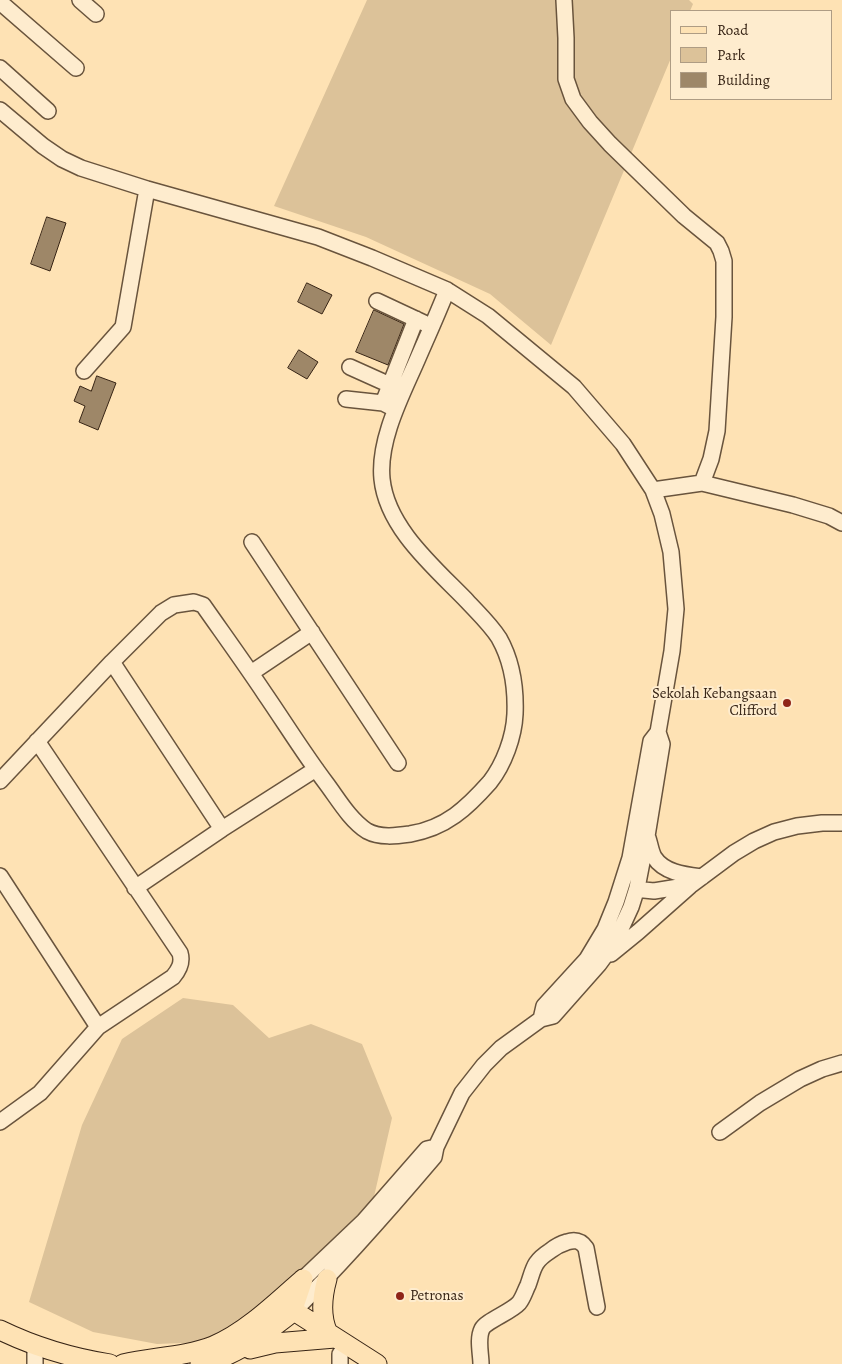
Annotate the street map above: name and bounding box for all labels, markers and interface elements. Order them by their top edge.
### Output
legend [670,10,832,100]
text: Road [717,20,748,40]
text: Park [717,45,745,65]
text: Building [717,70,770,90]
place label: Sekolah Kebangsaan Clifford [652,685,777,720]
marker: Sekolah Kebangsaan Clifford [781,697,793,709]
place label: Petronas [410,1287,464,1305]
marker: Petronas [394,1290,406,1302]

